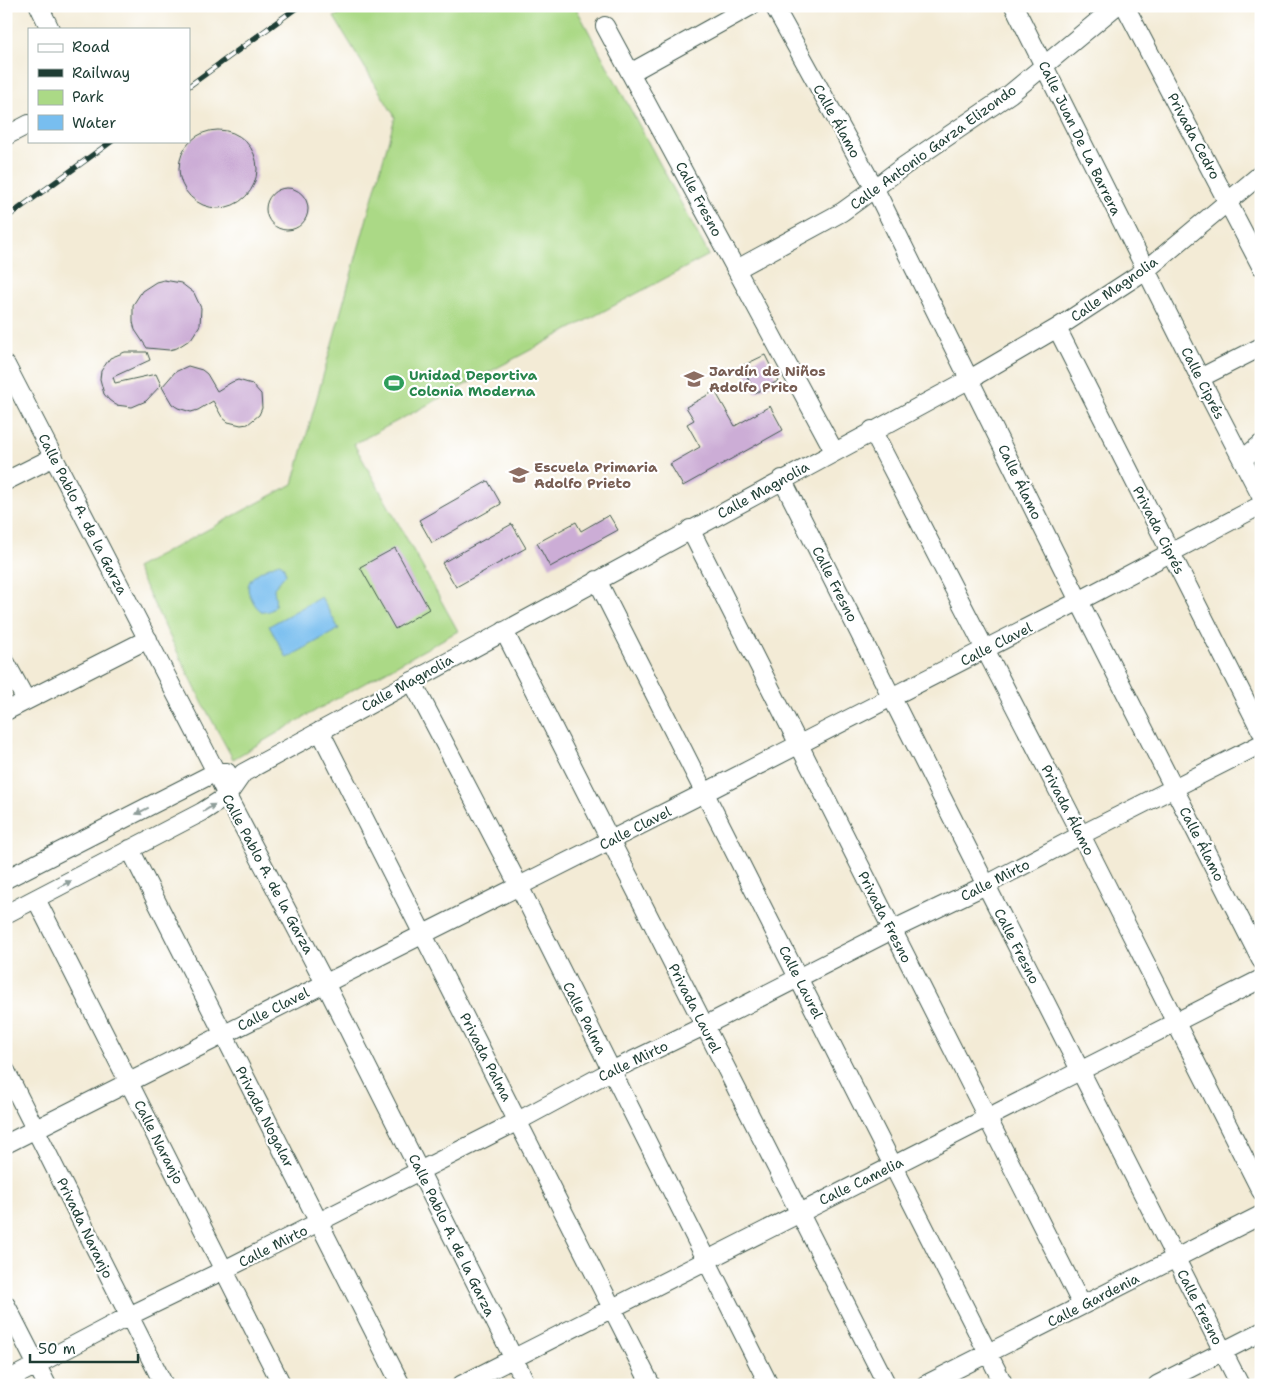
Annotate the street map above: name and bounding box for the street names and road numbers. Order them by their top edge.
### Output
street label: Calle Juan De La Barrera [1035,58,1125,218]
street label: Calle Álamo [809,81,865,161]
street label: Calle Antonio Garza Elizondo [846,81,1020,213]
street label: Privada Cedro [1164,90,1224,182]
street label: Calle Fresno [672,158,726,240]
street label: Calle Magnolia [1067,252,1161,326]
street label: Calle Ciprés [1177,344,1229,422]
street label: Calle Pablo A. de la Garza [34,430,132,598]
street label: Calle Álamo [994,441,1046,523]
street label: Calle Magnolia [714,457,812,523]
street label: Privada Ciprés [1129,483,1189,577]
street label: Calle Fresno [808,543,862,625]
street label: Calle Clavel [957,618,1036,670]
street label: Calle Magnolia [358,650,456,716]
street label: Privada Álamo [1037,762,1099,858]
street label: Calle Pablo A. de la Garza [218,791,318,957]
street label: Calle Clavel [596,802,675,854]
street label: Calle Álamo [1175,804,1229,884]
street label: Calle Mirto [957,855,1033,905]
street label: Privada Fresno [854,868,916,966]
street label: Calle Fresno [990,905,1044,987]
street label: Calle Laurel [775,942,828,1022]
street label: Privada Laurel [665,960,726,1056]
street label: Calle Palma [559,979,611,1058]
street label: Calle Clavel [234,983,313,1035]
street label: Privada Palma [456,1010,516,1105]
street label: Calle Mirto [595,1036,671,1086]
street label: Privada Nogalar [232,1063,298,1171]
street label: Calle Naranjo [130,1097,188,1187]
street label: Calle Pablo A. de la Garza [405,1151,499,1320]
street label: Calle Camelia [816,1153,906,1209]
street label: Privada Naranjo [53,1175,117,1281]
street label: Calle Mirto [235,1221,311,1271]
street label: Calle Fresno [1173,1266,1227,1348]
street label: Calle Gardenia [1044,1269,1142,1331]

